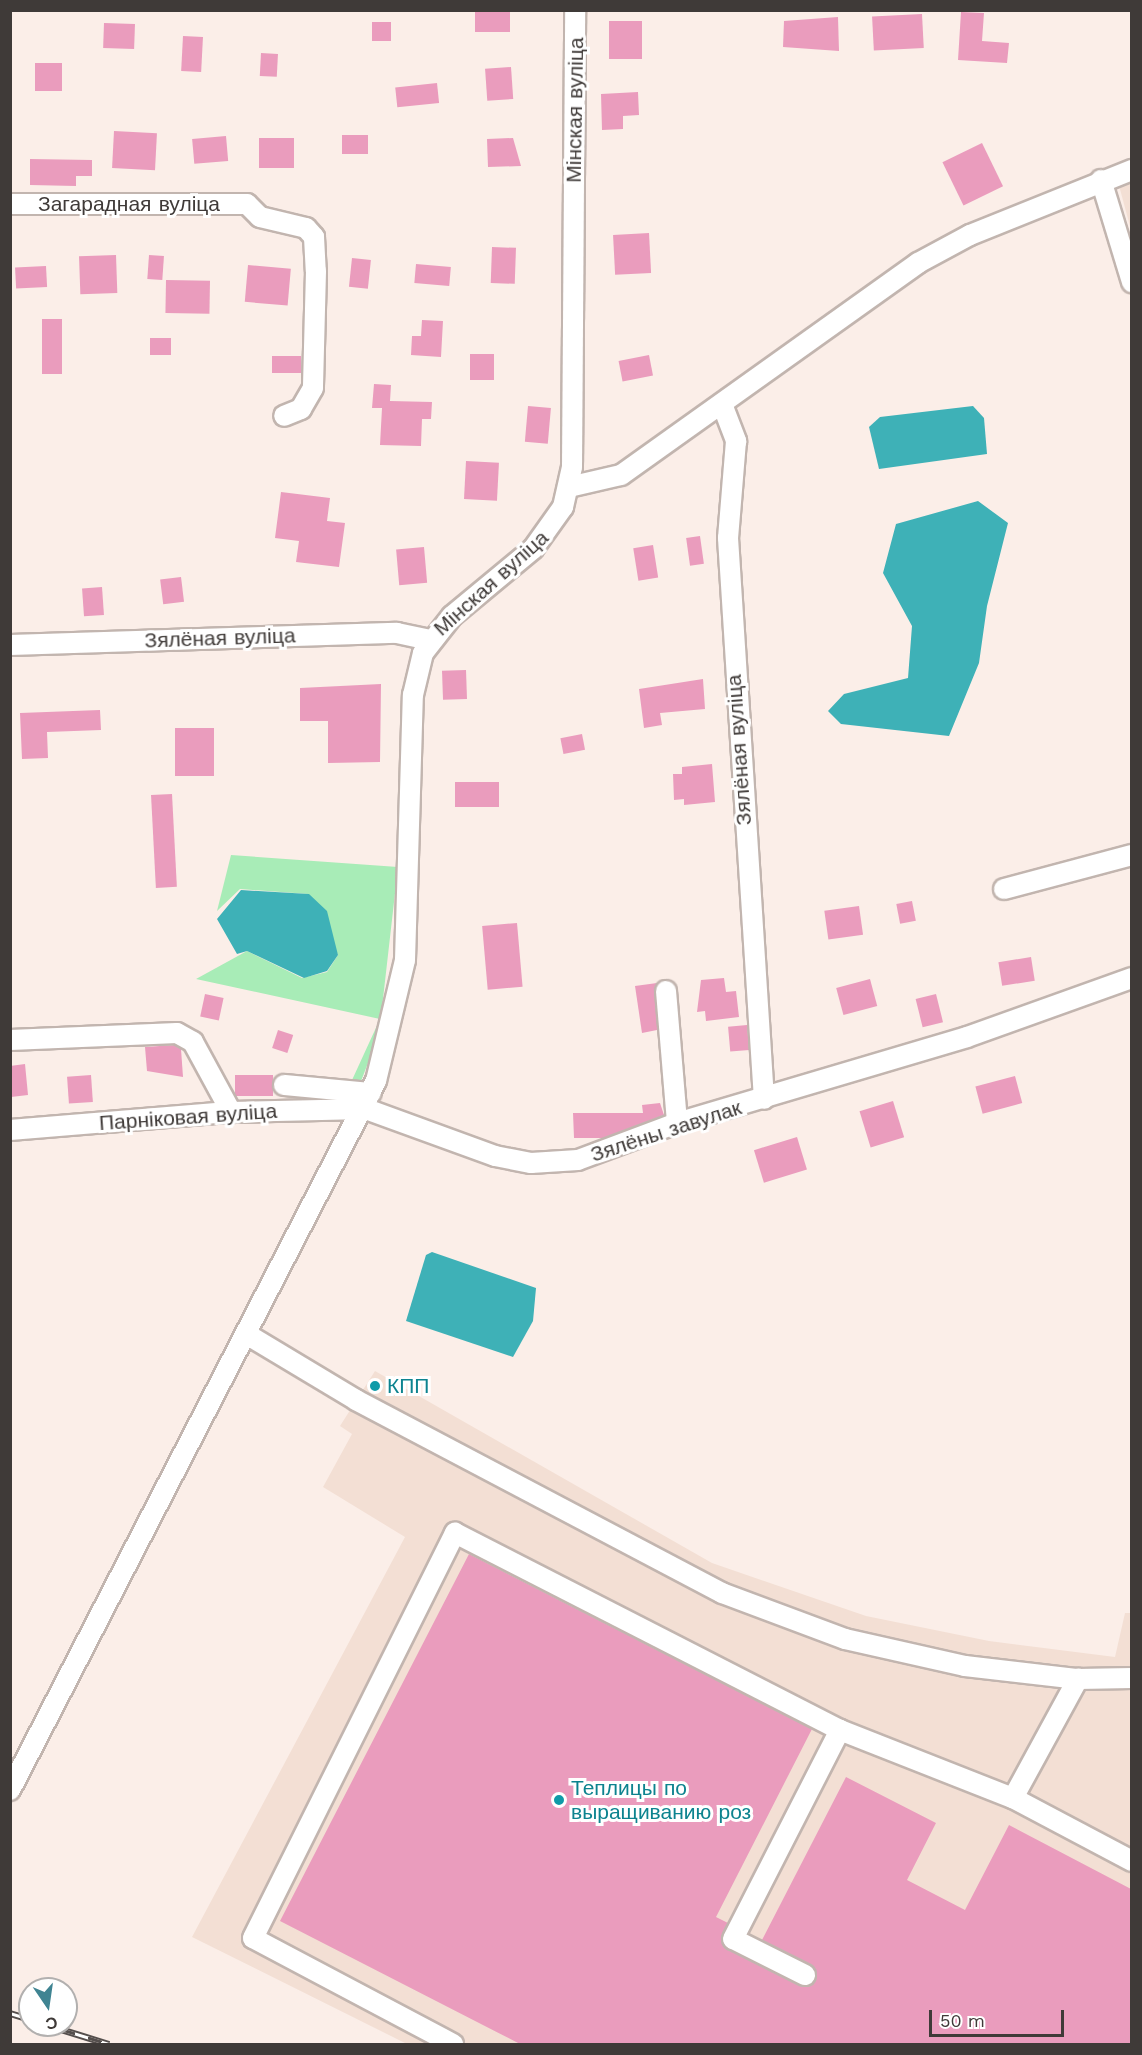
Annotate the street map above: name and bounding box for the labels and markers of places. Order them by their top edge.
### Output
place label: КПП [387,1373,429,1399]
marker: КПП [368,1379,382,1393]
place label: Теплицы по выращиванию роз [571,1775,751,1825]
marker: Теплицы по выращиванию роз [552,1793,566,1807]

